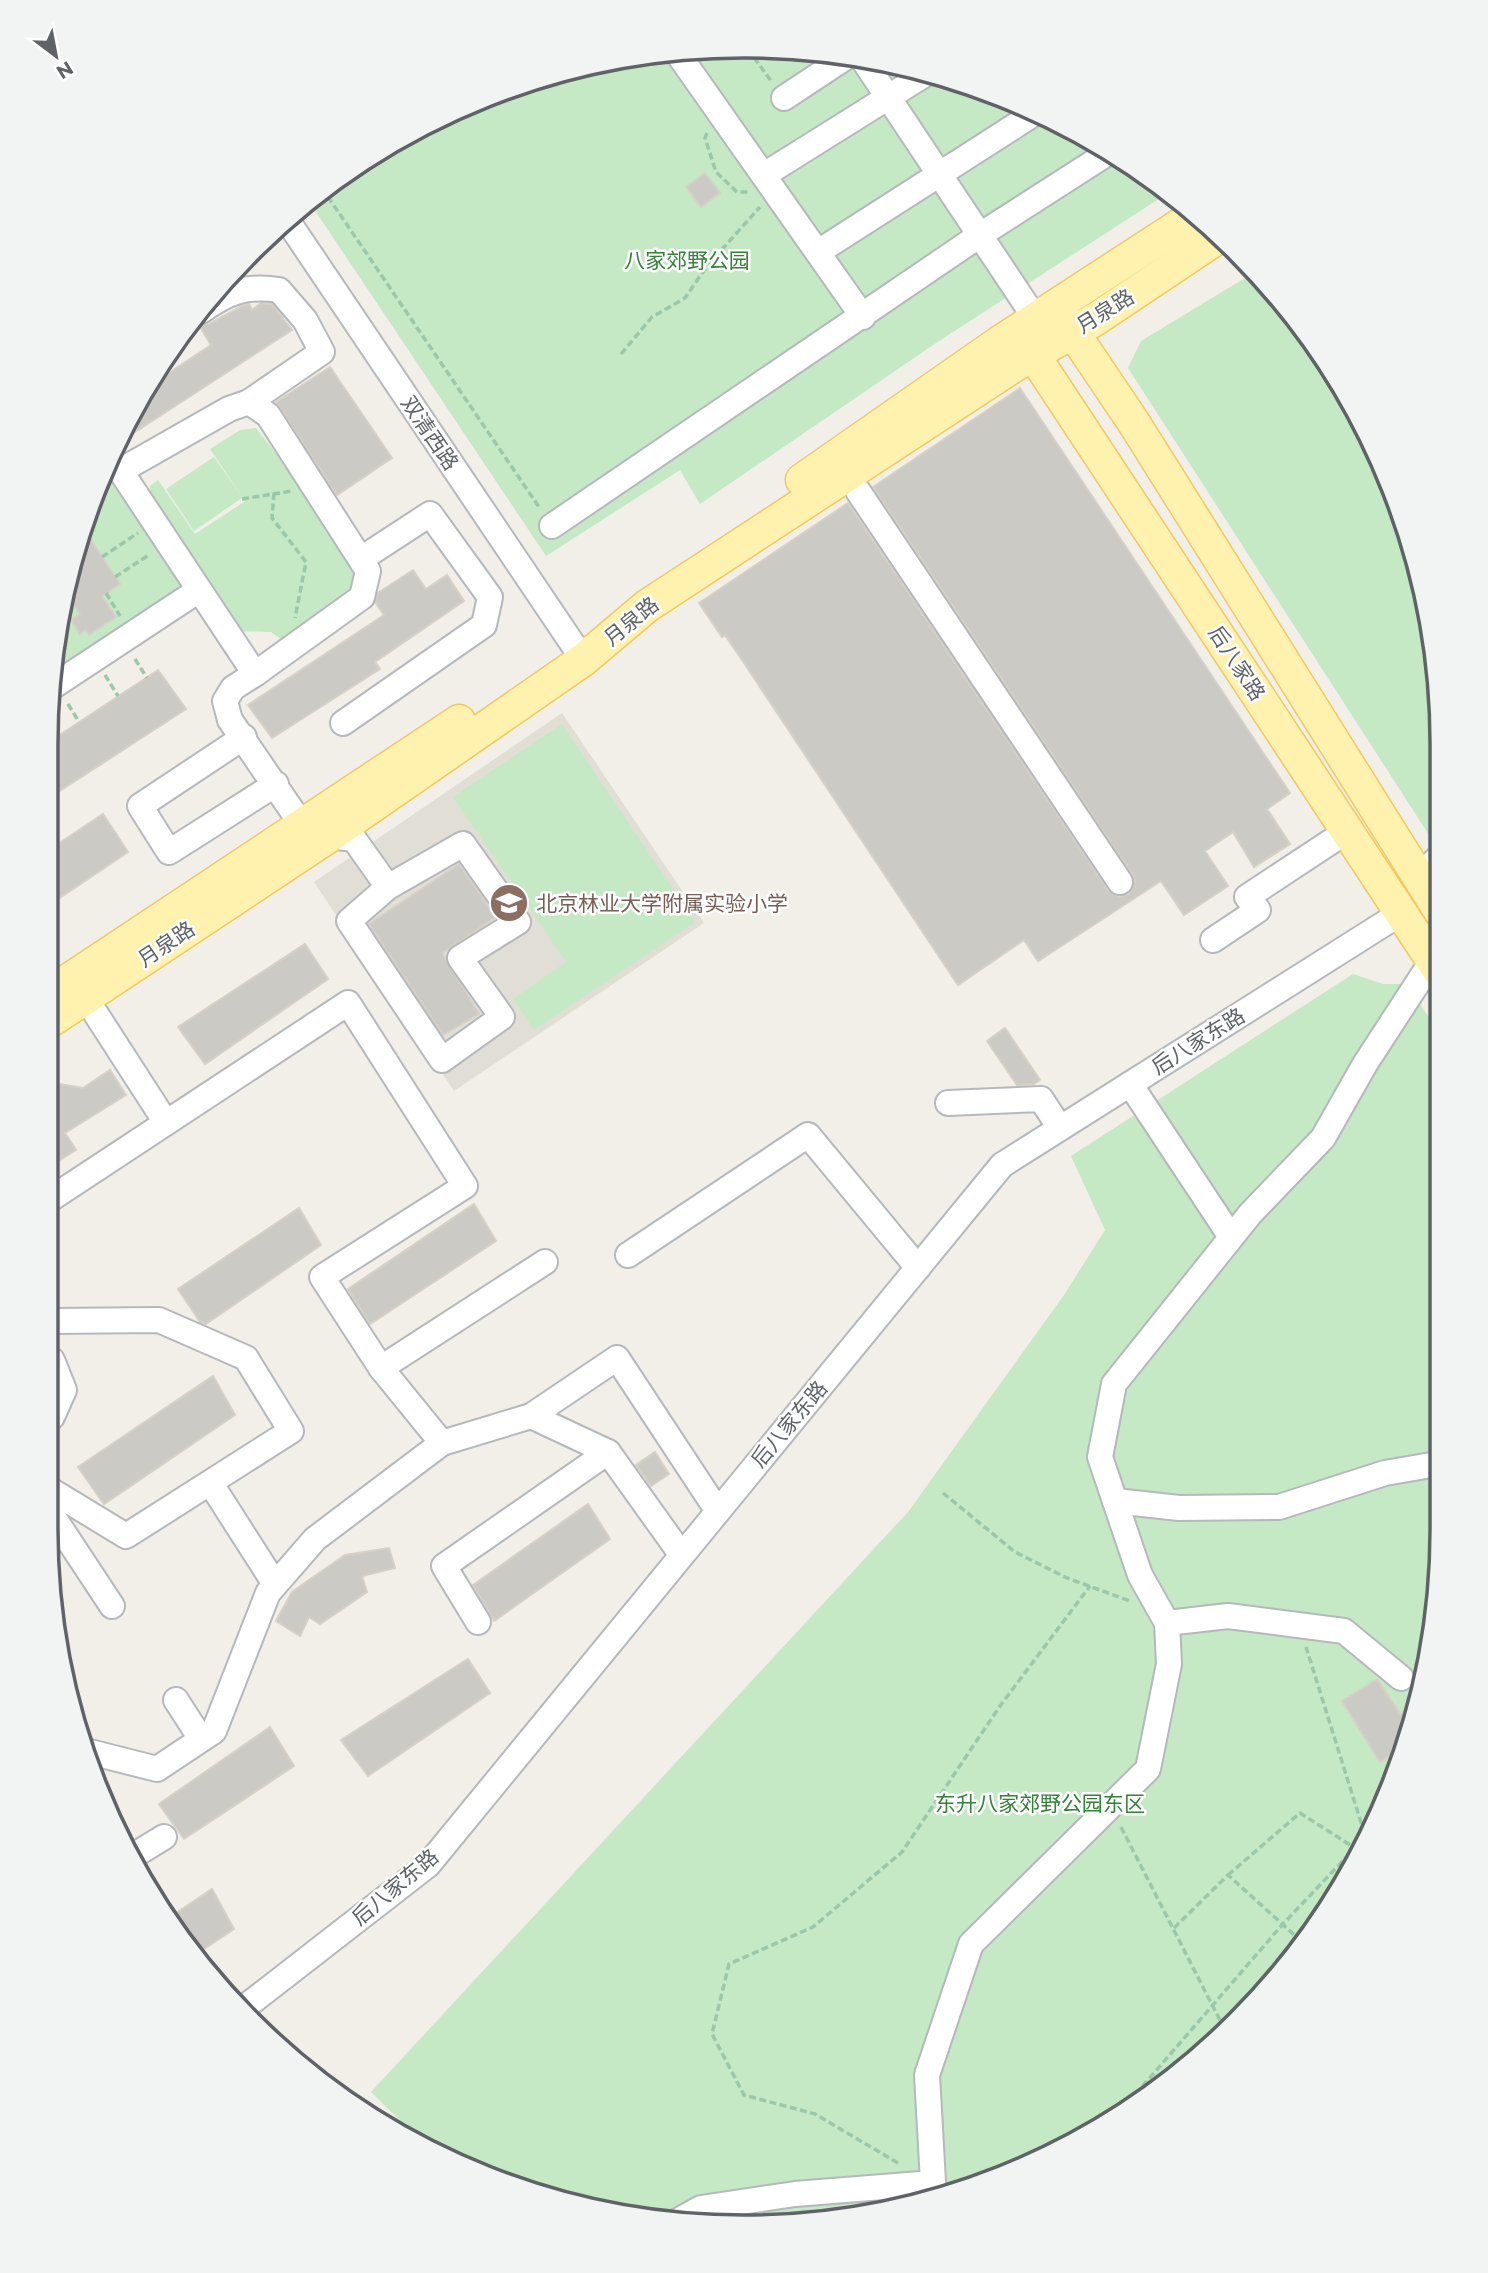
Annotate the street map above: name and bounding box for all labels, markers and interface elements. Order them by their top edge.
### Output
north arrow [21,21,91,91]
text: N [52,56,77,84]
park label: 八家郊野公园 [624,248,750,273]
street label: 月泉路 [1072,284,1138,338]
street label: 双清西路 [396,391,464,475]
street label: 月泉路 [599,591,663,651]
street label: 后八家路 [1204,621,1270,705]
school or university icon: 北京林业大学附属实验小学 [488,882,530,924]
place label: 北京林业大学附属实验小学 [536,891,788,916]
street label: 月泉路 [133,916,199,972]
street label: 后八家东路 [1147,1003,1249,1079]
street label: 后八家东路 [746,1376,832,1472]
park label: 东升八家郊野公园东区 [935,1791,1145,1816]
street label: 后八家东路 [347,1844,443,1930]

